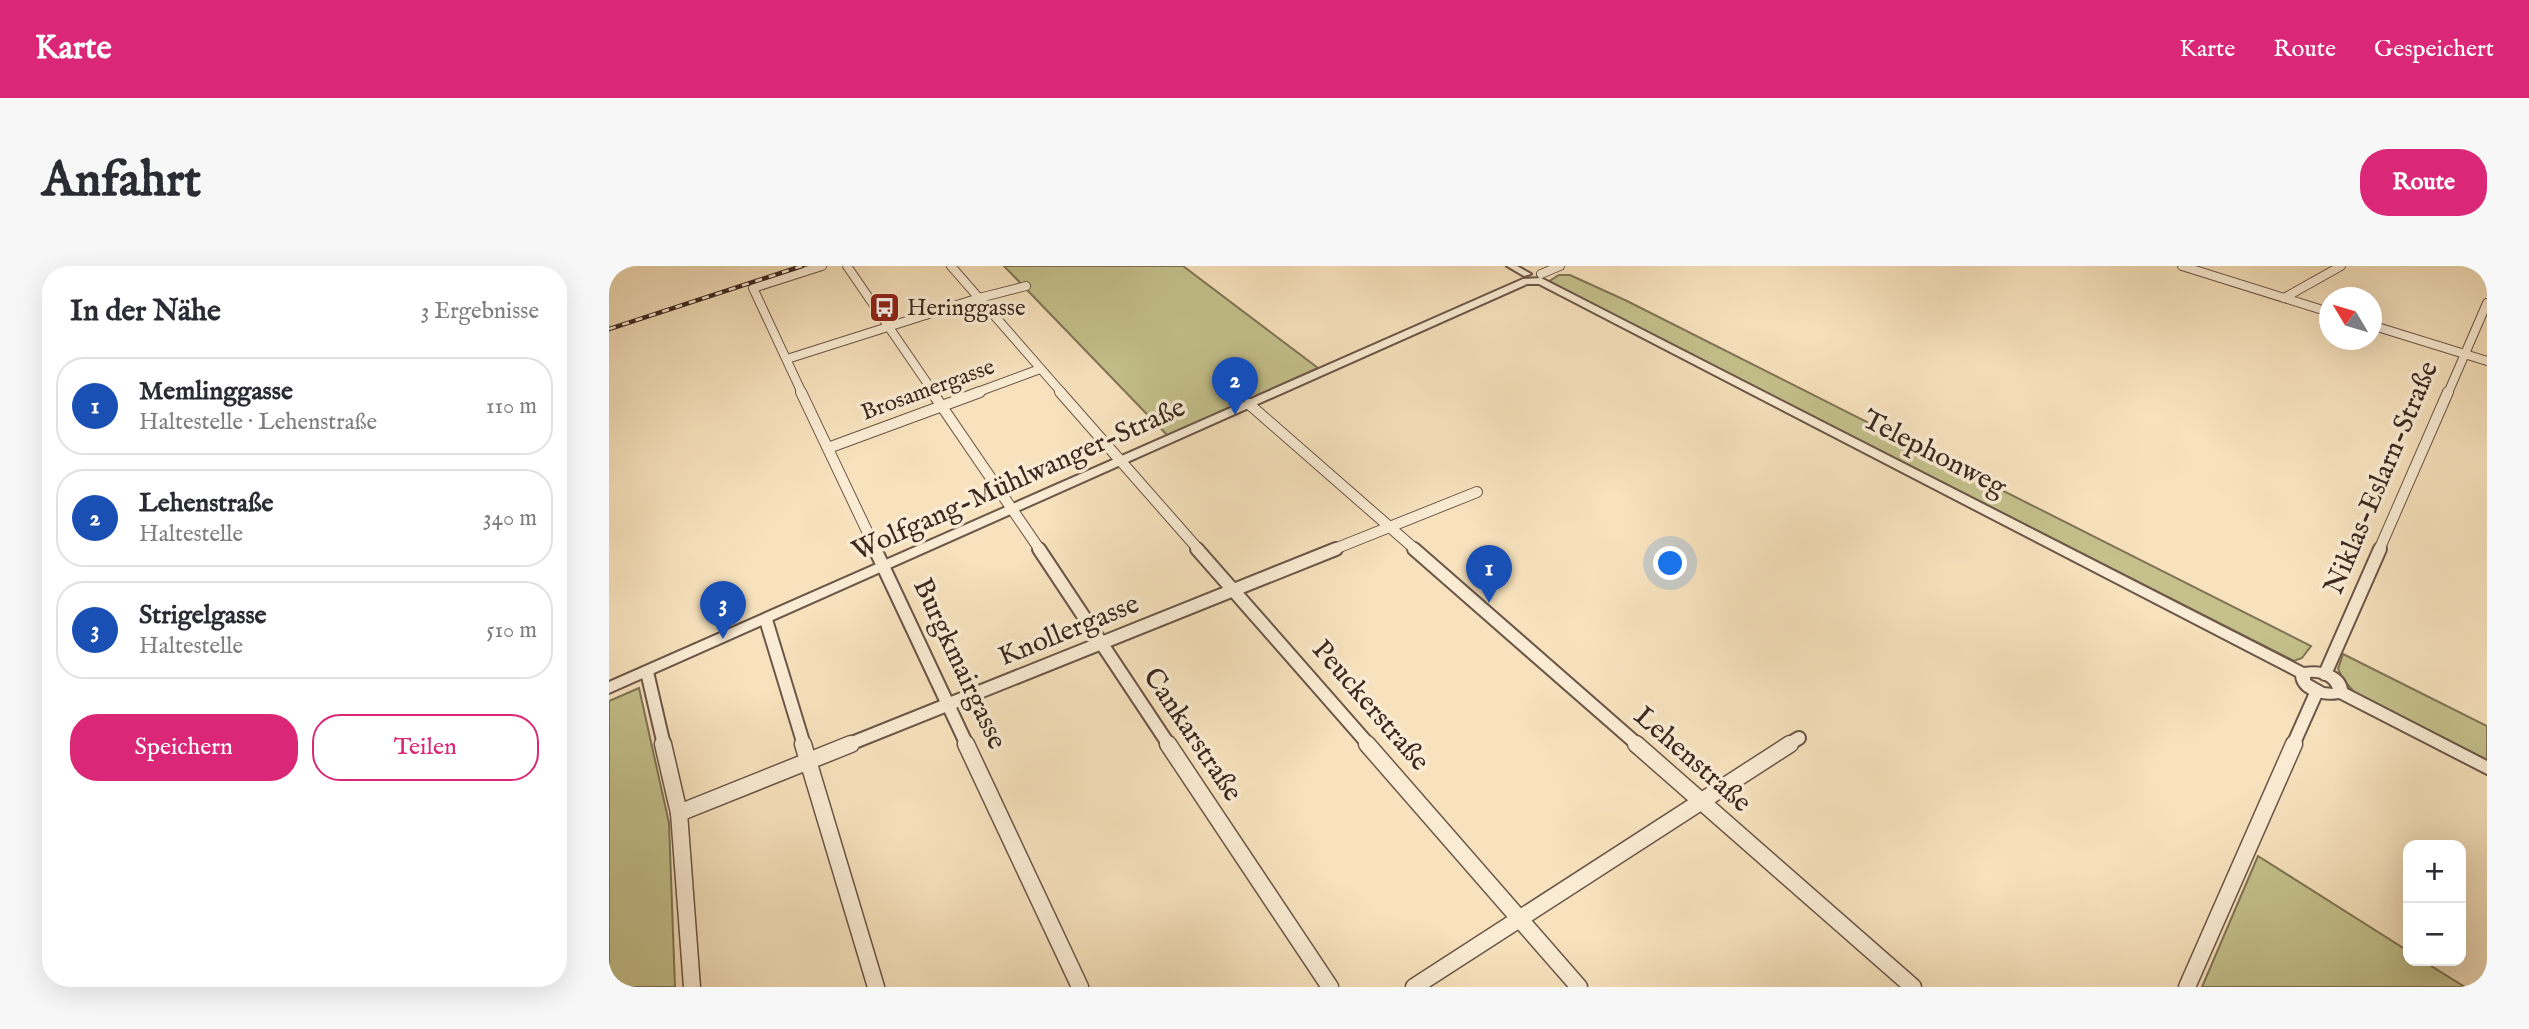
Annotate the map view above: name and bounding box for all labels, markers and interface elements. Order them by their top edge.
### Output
text: Karte [35,28,112,70]
text: Karte [2180,34,2235,65]
text: Route [2273,34,2336,65]
text: Gespeichert [2374,34,2494,65]
button: Route [2360,149,2487,216]
text: Anfahrt [42,151,201,213]
north arrow [2319,287,2382,350]
bus stop icon: Heringgasse [867,291,901,325]
text: In der Nähe [70,293,221,331]
place label: Heringgasse [907,294,1025,323]
text: 3 Ergebnisse [421,297,539,326]
street label: Brosamergasse [857,352,999,428]
street label: Niklas-Eslarn-Straße [2317,356,2447,600]
pin: 2 [1212,357,1258,415]
text: Memlinggasse [139,375,293,408]
street label: Wolfgang-Mühlwanger-Straße [847,390,1191,569]
text: 1 [91,392,99,421]
text: 110 m [486,392,537,421]
street label: Telephonweg [1856,403,2013,506]
text: Haltestelle · Lehenstraße [139,408,377,437]
text: Lehenstraße [139,487,273,520]
text: 2 [90,504,100,533]
text: 340 m [483,504,537,533]
text: Haltestelle [139,520,243,549]
pin: 1 [1466,545,1512,603]
your location [1653,546,1687,580]
street label: Burgkmairgasse [904,573,1014,755]
pin: 3 [700,581,746,639]
street label: Knollergasse [994,587,1144,675]
text: Strigelgasse [139,599,266,632]
text: 3 [91,616,99,645]
text: 510 m [486,616,537,645]
text: Haltestelle [139,632,243,661]
street label: Peuckerstraße [1304,633,1437,779]
street label: Cankarstraße [1135,662,1250,809]
street label: Lehenstraße [1626,699,1758,821]
button: Speichern [70,714,298,781]
button: Teilen [312,714,539,781]
map controls [2403,840,2466,966]
button: + [2403,840,2466,903]
button: − [2403,903,2466,966]

